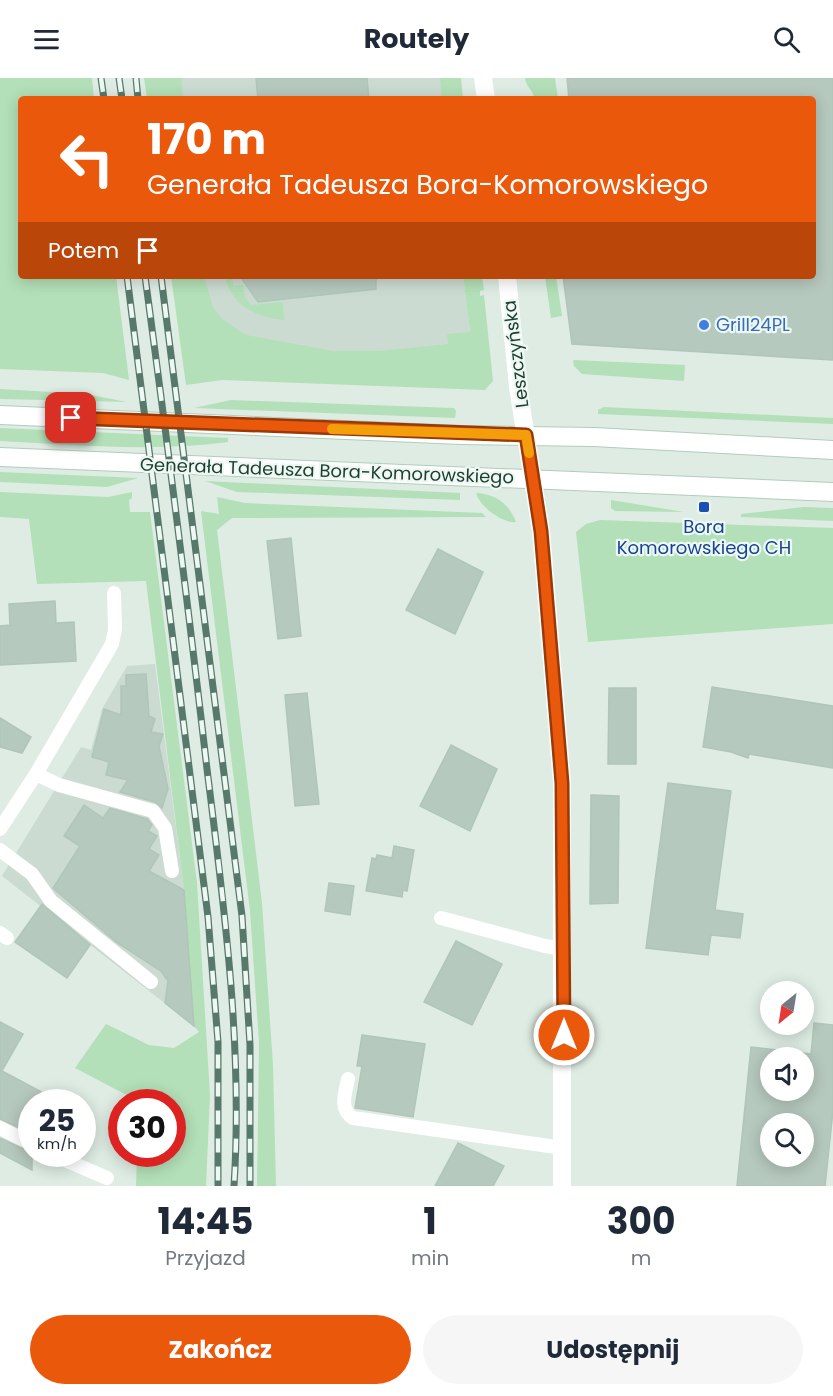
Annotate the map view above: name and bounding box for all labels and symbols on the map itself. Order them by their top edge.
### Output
street label: Leszczyńska [497,299,535,409]
place label: Grill24PL [716,312,790,337]
marker: Grill24PL [697,318,711,332]
pin [45,392,96,443]
street label: Generała Tadeusza Bora-Komorowskiego [140,451,514,490]
marker: Bora Komorowskiego CH [697,500,711,514]
place label: Bora Komorowskiego CH [617,514,791,560]
north arrow [760,981,814,1035]
position arrow [532,1003,596,1067]
speed limit sign: 30 [108,1089,186,1167]

